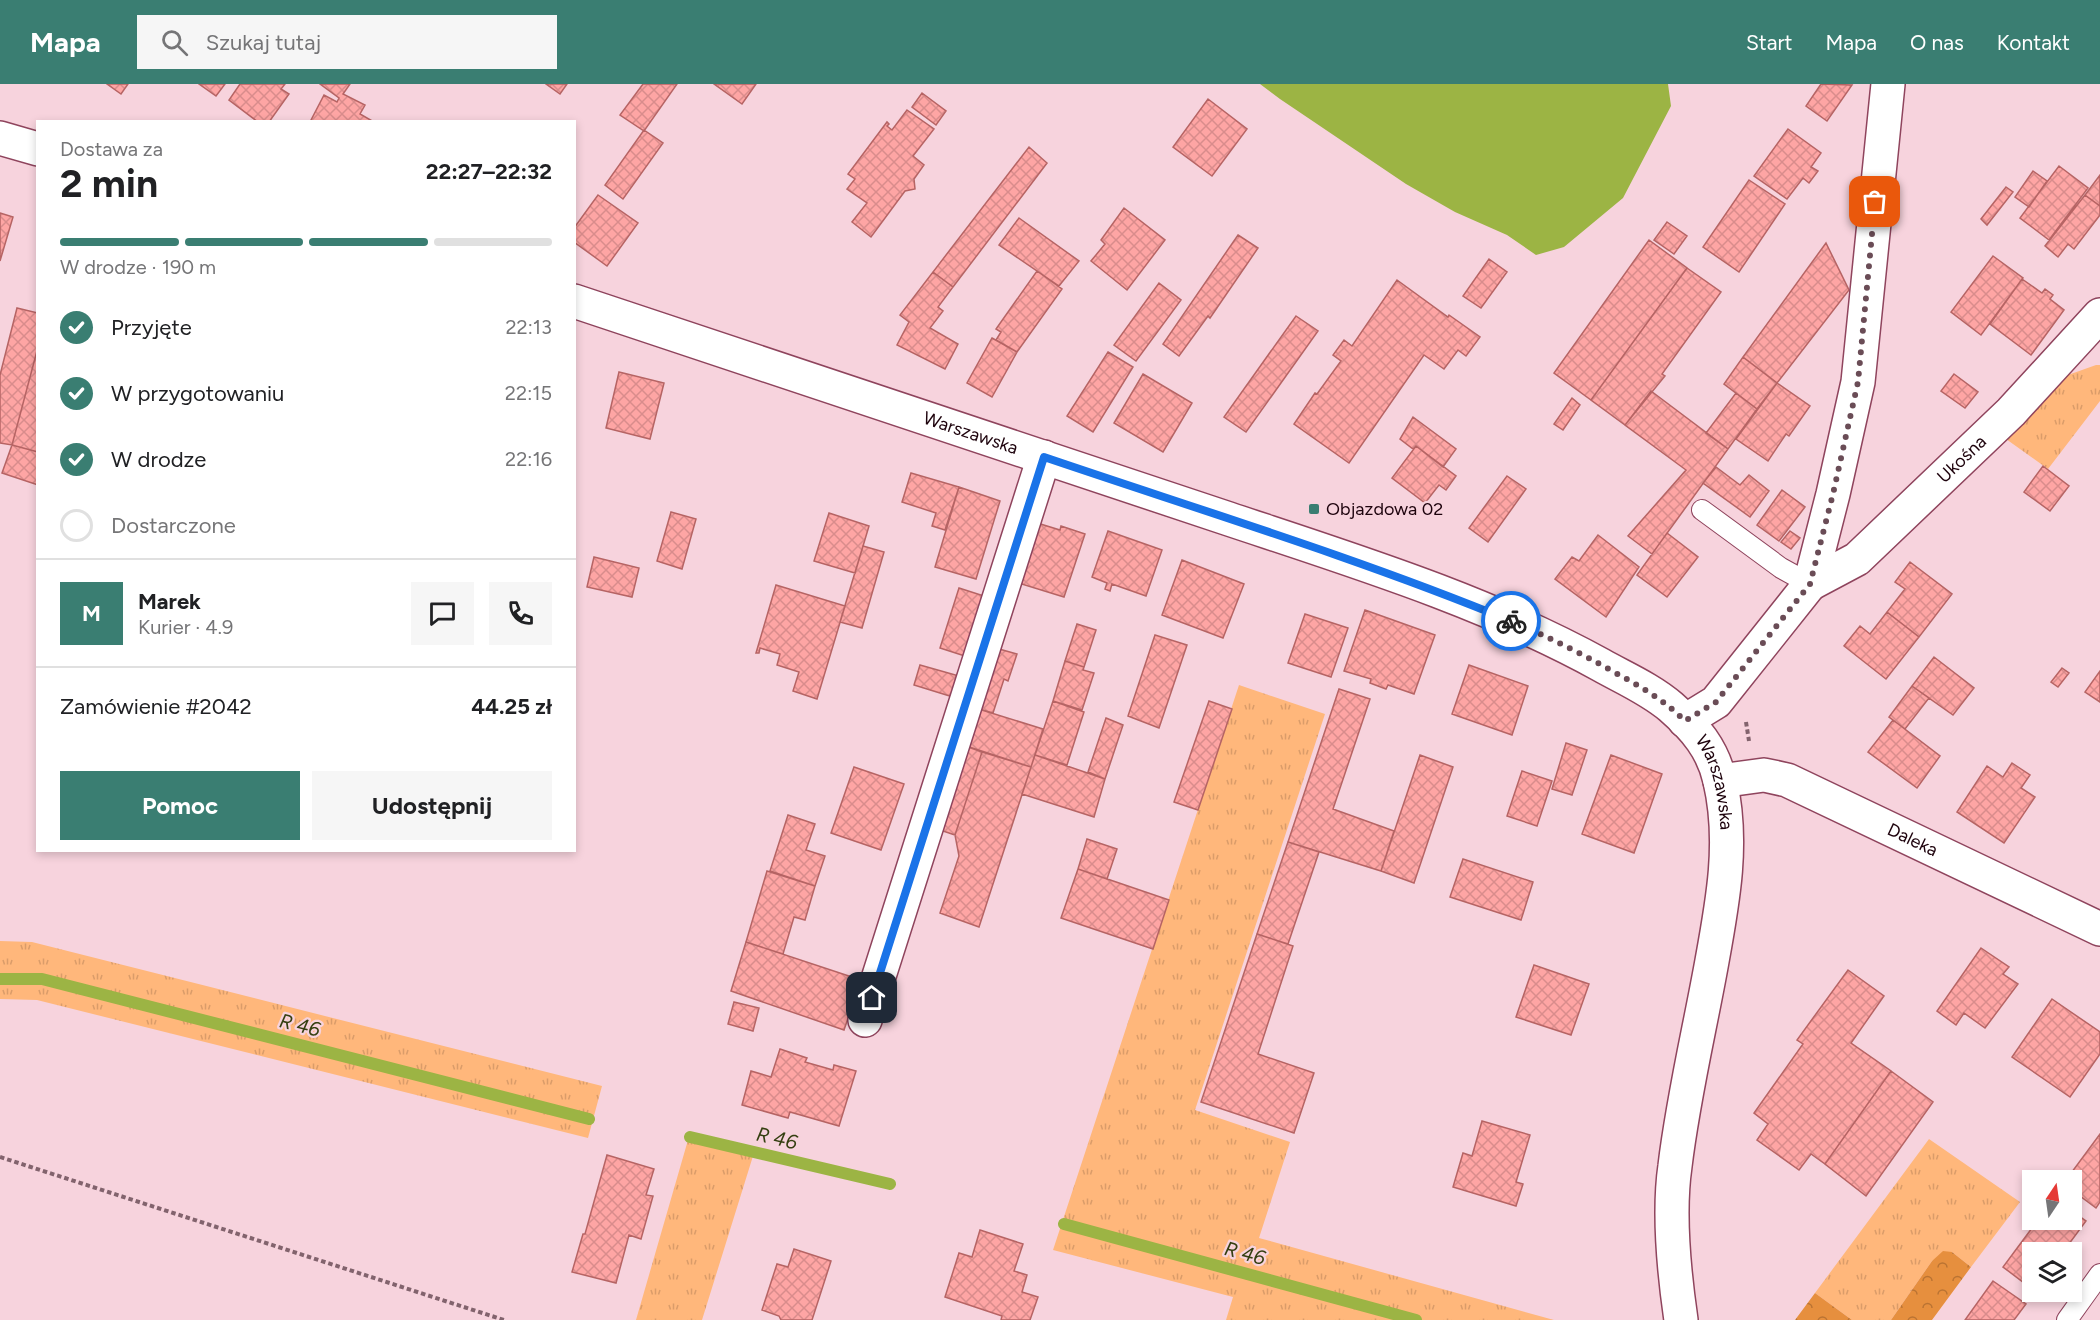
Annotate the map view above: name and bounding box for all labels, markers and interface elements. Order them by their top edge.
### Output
search box [137,15,557,69]
text: Mapa [30,25,101,59]
icon: search [158,26,191,59]
text: Szukaj tutaj [206,29,321,56]
text: Start [1746,30,1792,55]
text: Mapa [1825,30,1877,55]
text: O nas [1910,30,1964,55]
text: Kontakt [1997,30,2070,55]
text: Dostawa za [60,137,163,161]
text: 22:27–22:32 [426,158,552,185]
text: 2 min [60,160,158,207]
pin [1849,176,1900,227]
icon: bag [1858,185,1891,218]
text: W drodze · 190 m [60,255,216,279]
icon: check [60,311,93,344]
text: Przyjęte [111,314,192,341]
text: 22:13 [505,315,552,339]
icon: check [60,377,93,410]
text: W przygotowaniu [111,380,284,407]
text: 22:15 [505,381,552,405]
street label: Warszawska [921,407,1021,459]
street label: Ukośna [1933,431,1991,488]
icon: check [60,443,93,476]
text: W drodze [111,446,206,473]
text: 22:16 [505,447,552,471]
place label: Objazdowa 02 [1326,498,1443,520]
marker: Objazdowa 02 [1307,502,1321,516]
text: Dostarczone [111,512,236,539]
button: chat [411,582,474,645]
button: phone [489,582,552,645]
text: Marek [138,588,201,615]
courier [1481,591,1541,651]
text: M [82,600,101,627]
icon: bike [1495,605,1528,638]
text: Kurier · 4.9 [138,615,233,639]
text: Zamówienie #2042 [60,693,252,720]
text: 44.25 zł [471,693,552,720]
street label: Warszawska [1691,731,1737,831]
button: Pomoc [60,771,300,840]
button: Udostępnij [312,771,552,840]
street label: Daleka [1884,818,1941,861]
pin [846,972,897,1023]
icon: home [855,981,888,1014]
water label: R 46 [277,1008,324,1042]
water label: R 46 [754,1122,800,1154]
north arrow [2022,1170,2082,1230]
map controls [2022,1170,2082,1302]
water label: R 46 [1222,1236,1269,1270]
button: layers [2022,1242,2082,1302]

